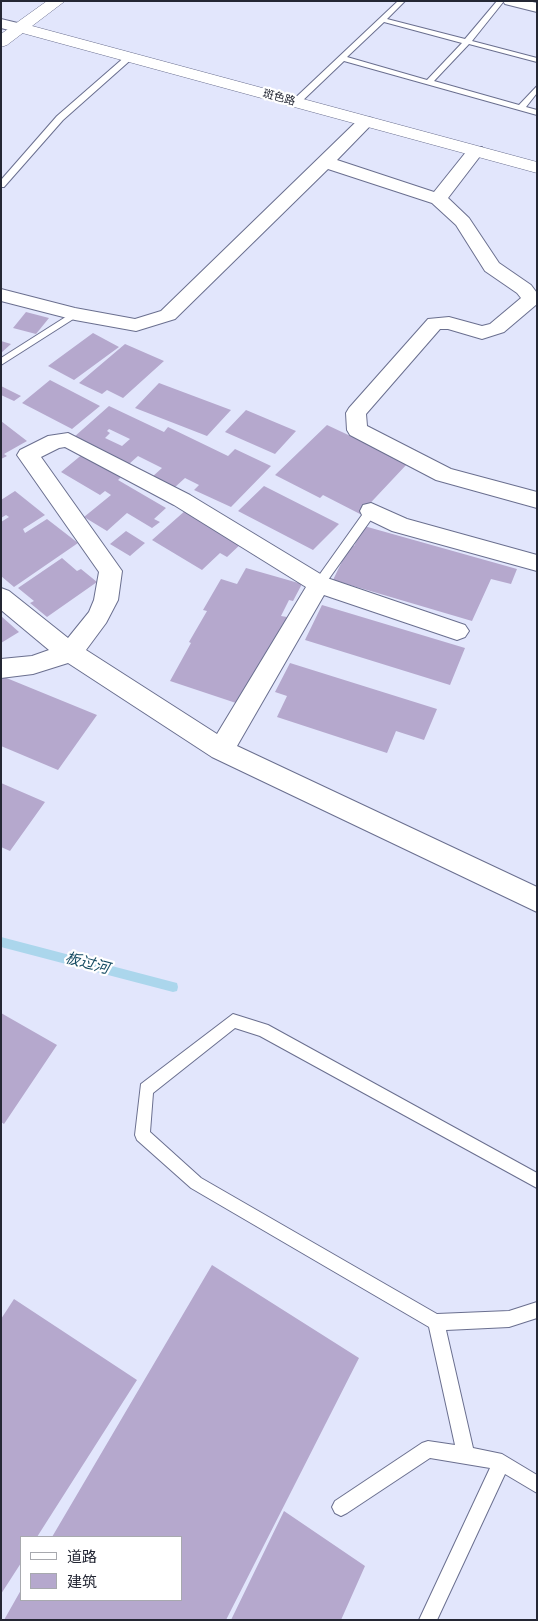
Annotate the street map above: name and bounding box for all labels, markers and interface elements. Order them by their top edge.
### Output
street label: 斑色路 [261,87,297,109]
water label: 板过河 [63,949,111,979]
legend [20,1536,182,1601]
text: 道路 [67,1548,97,1566]
text: 建筑 [67,1573,97,1591]

